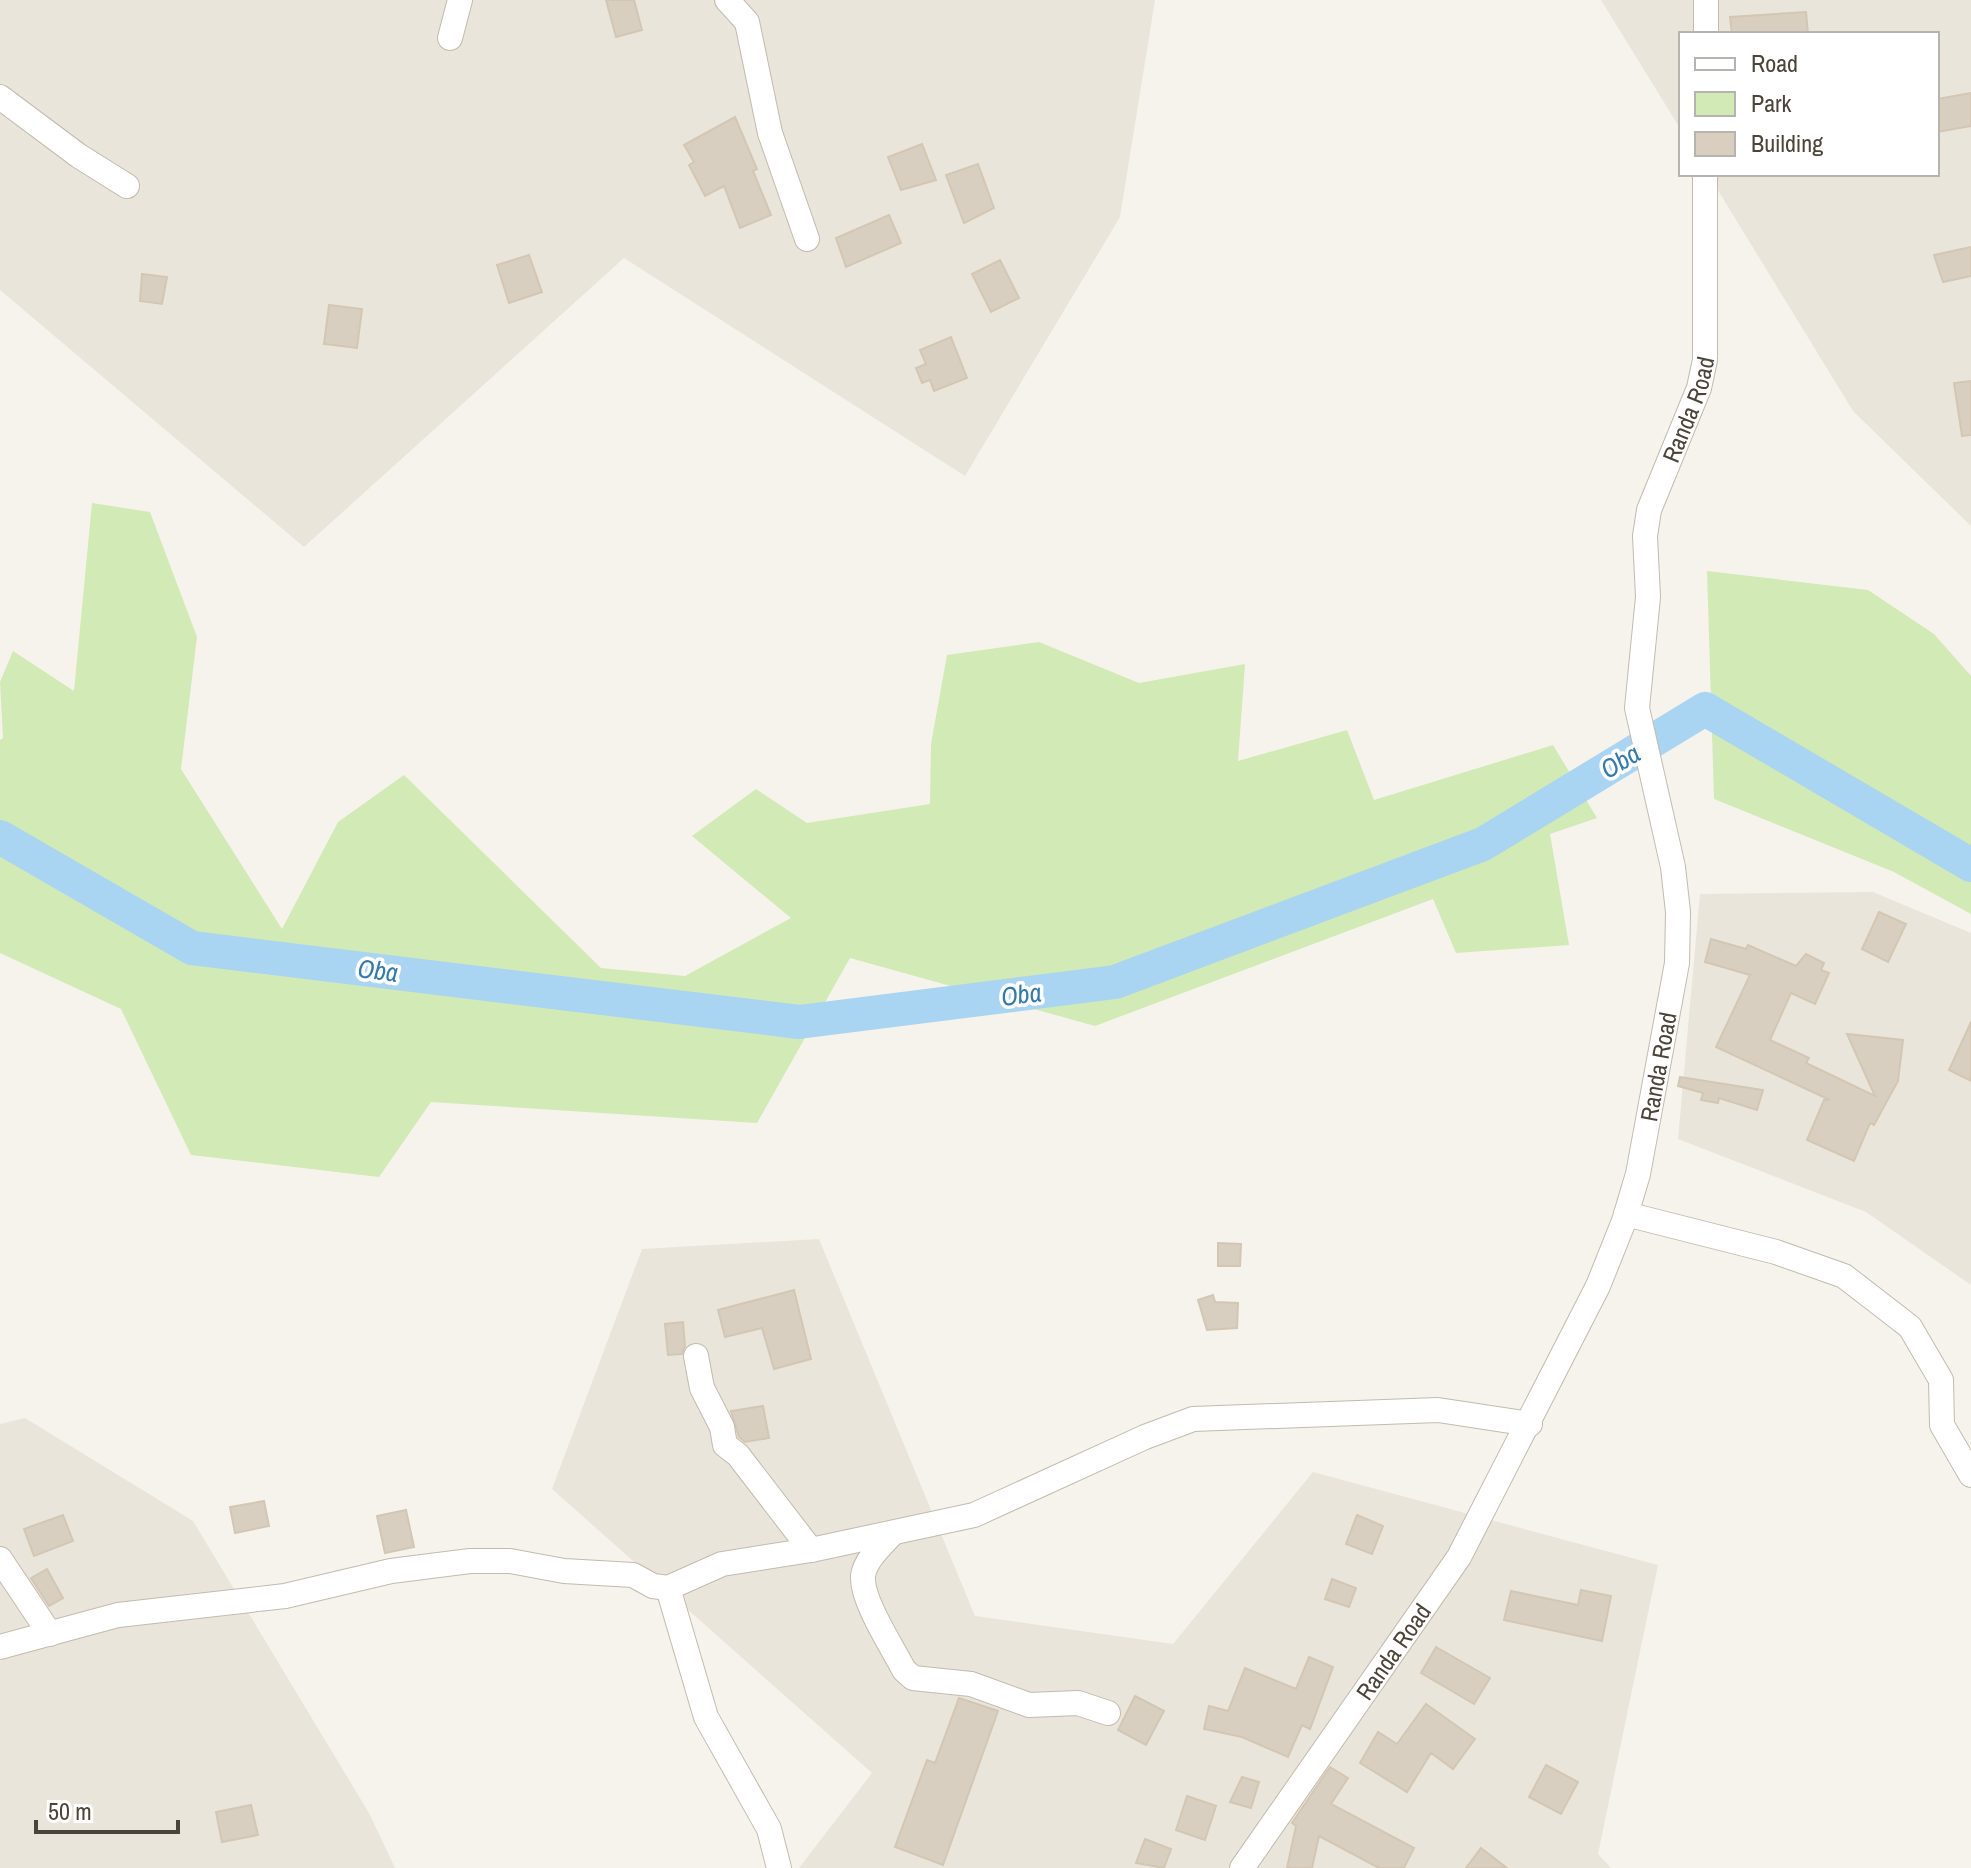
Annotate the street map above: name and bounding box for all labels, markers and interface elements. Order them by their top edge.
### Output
legend [1679,32,1939,176]
text: Road [1751,47,1798,79]
text: Park [1751,87,1792,119]
text: Building [1751,127,1823,159]
street label: Randa Road [1654,354,1721,467]
water label: Oba [1594,736,1646,786]
water label: Oba [356,950,400,990]
water label: Oba [999,974,1043,1014]
street label: Randa Road [1632,1009,1684,1124]
street label: Randa Road [1348,1597,1438,1706]
scale bar [36,1784,178,1834]
text: 50 m [48,1795,92,1827]

